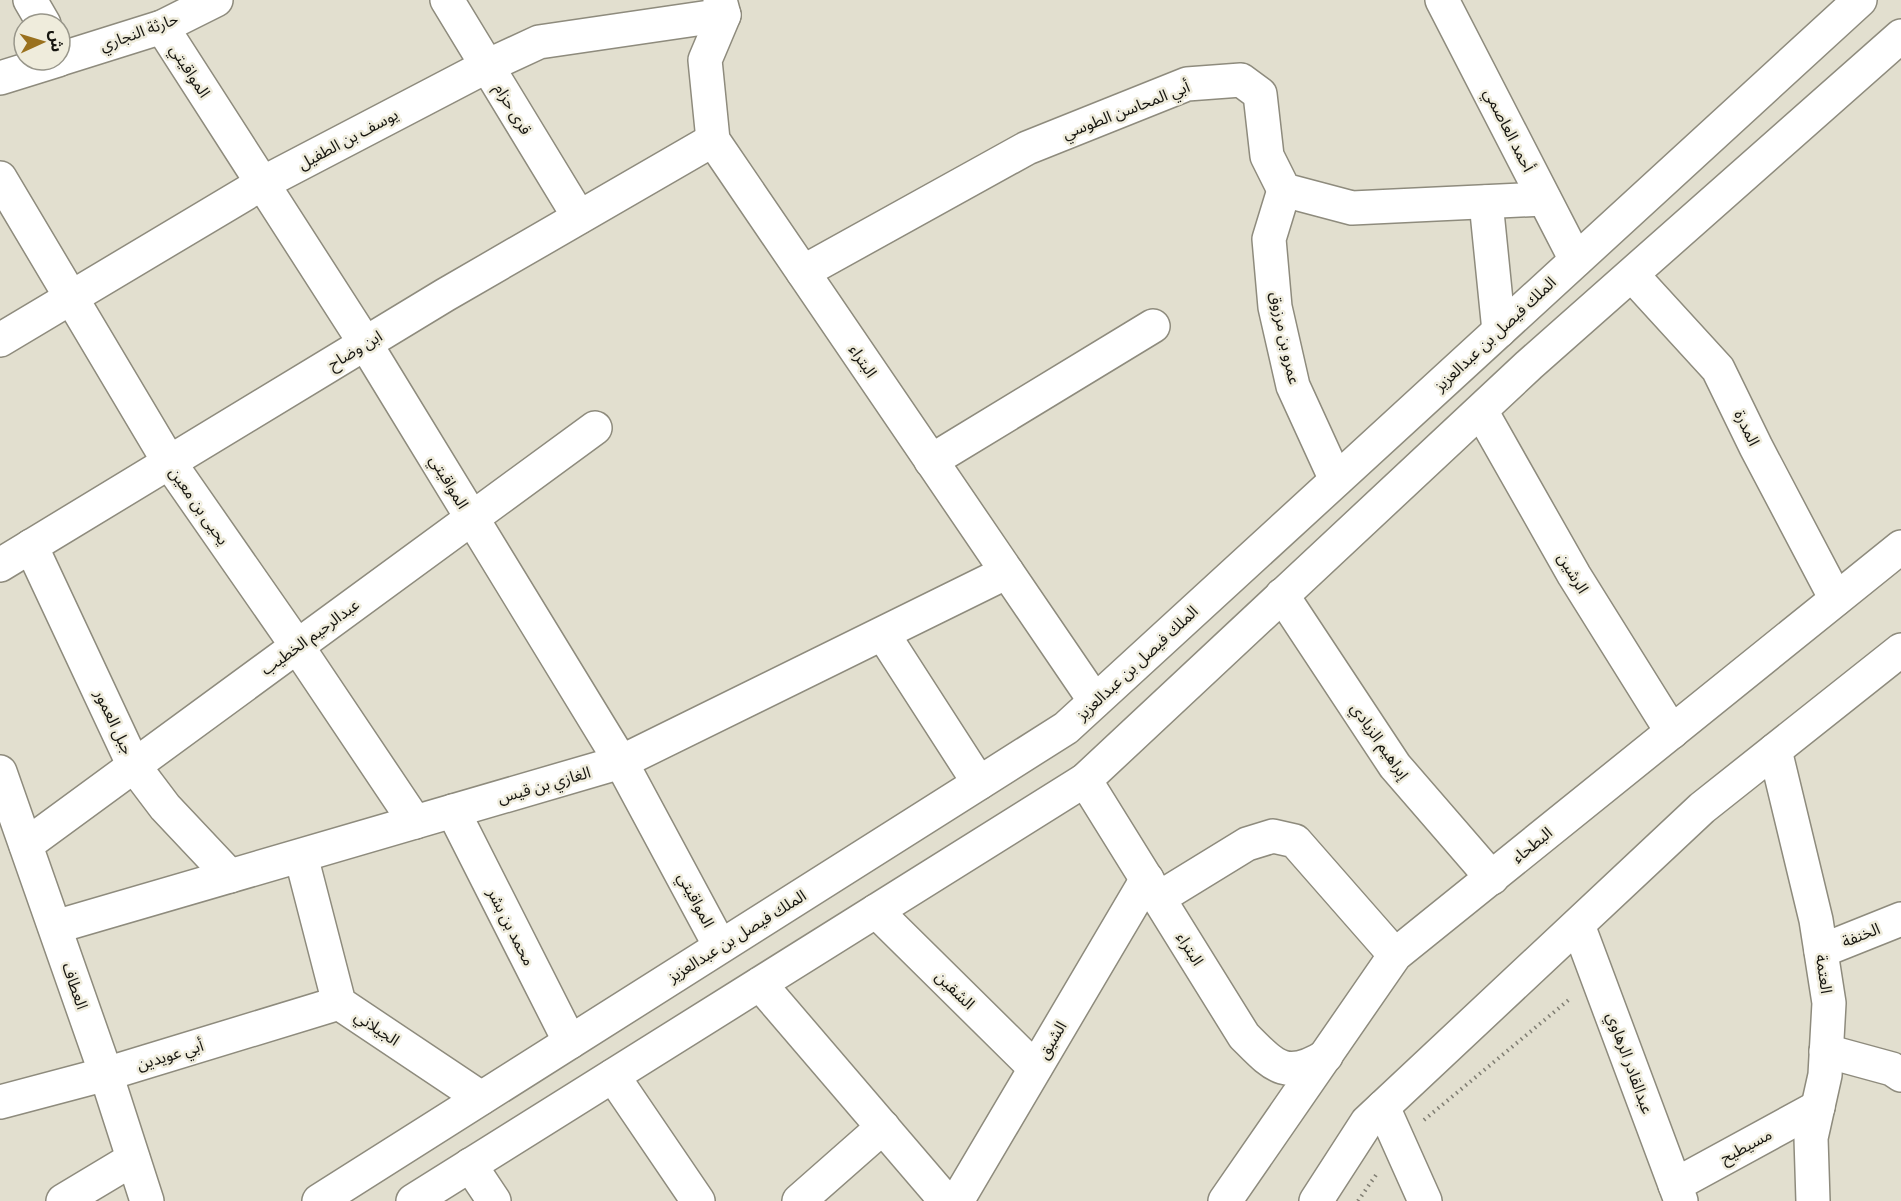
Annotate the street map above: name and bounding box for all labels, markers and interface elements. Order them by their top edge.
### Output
street label: حارثة النجاري [97,9,182,58]
north arrow [12,12,72,72]
text: ش [46,29,67,53]
street label: المواقيتي [164,41,214,103]
street label: أبي المحاسن الطوسي [1060,77,1193,146]
street label: قرى حزام [488,80,536,140]
street label: أحمد العاصمي [1477,85,1538,176]
street label: يوسف بن الطفيل [295,105,401,173]
street label: الملك فيصل بن عبدالعزيز [1430,273,1560,396]
street label: عمرو بن مرزوق [1266,290,1304,386]
street label: ابن وضاح [324,326,387,376]
street label: البتراء [845,341,881,381]
street label: المدرة [1730,407,1764,449]
street label: المواقيتي [423,452,472,514]
street label: يحيى بن معين [165,463,233,549]
street label: الرشين [1554,549,1592,597]
street label: عبدالرحيم الخطيب [257,595,365,681]
street label: الملك فيصل بن عبدالعزيز [1072,602,1202,725]
street label: جبل العمور [90,686,137,757]
street label: إبراهيم الزيادي [1344,699,1414,785]
street label: الغازي بن قيس [495,763,593,810]
street label: البطحاء [1508,823,1556,867]
street label: المواقيتي [671,869,718,932]
street label: محمد بن بشر [483,884,539,969]
street label: الملك فيصل بن عبدالعزيز [664,886,810,987]
street label: الخنفة [1839,919,1883,951]
street label: البتراء [1172,929,1208,969]
street label: العتمة [1812,953,1836,995]
street label: العطاف [58,960,92,1012]
street label: الشقين [931,967,979,1013]
street label: الجيلاني [350,1006,403,1052]
street label: عبدالقادر الرهاوي [1600,1010,1657,1117]
street label: الشيق [1033,1018,1071,1063]
street label: أبي عويدين [134,1036,207,1077]
street label: مسيطيح [1717,1125,1776,1170]

